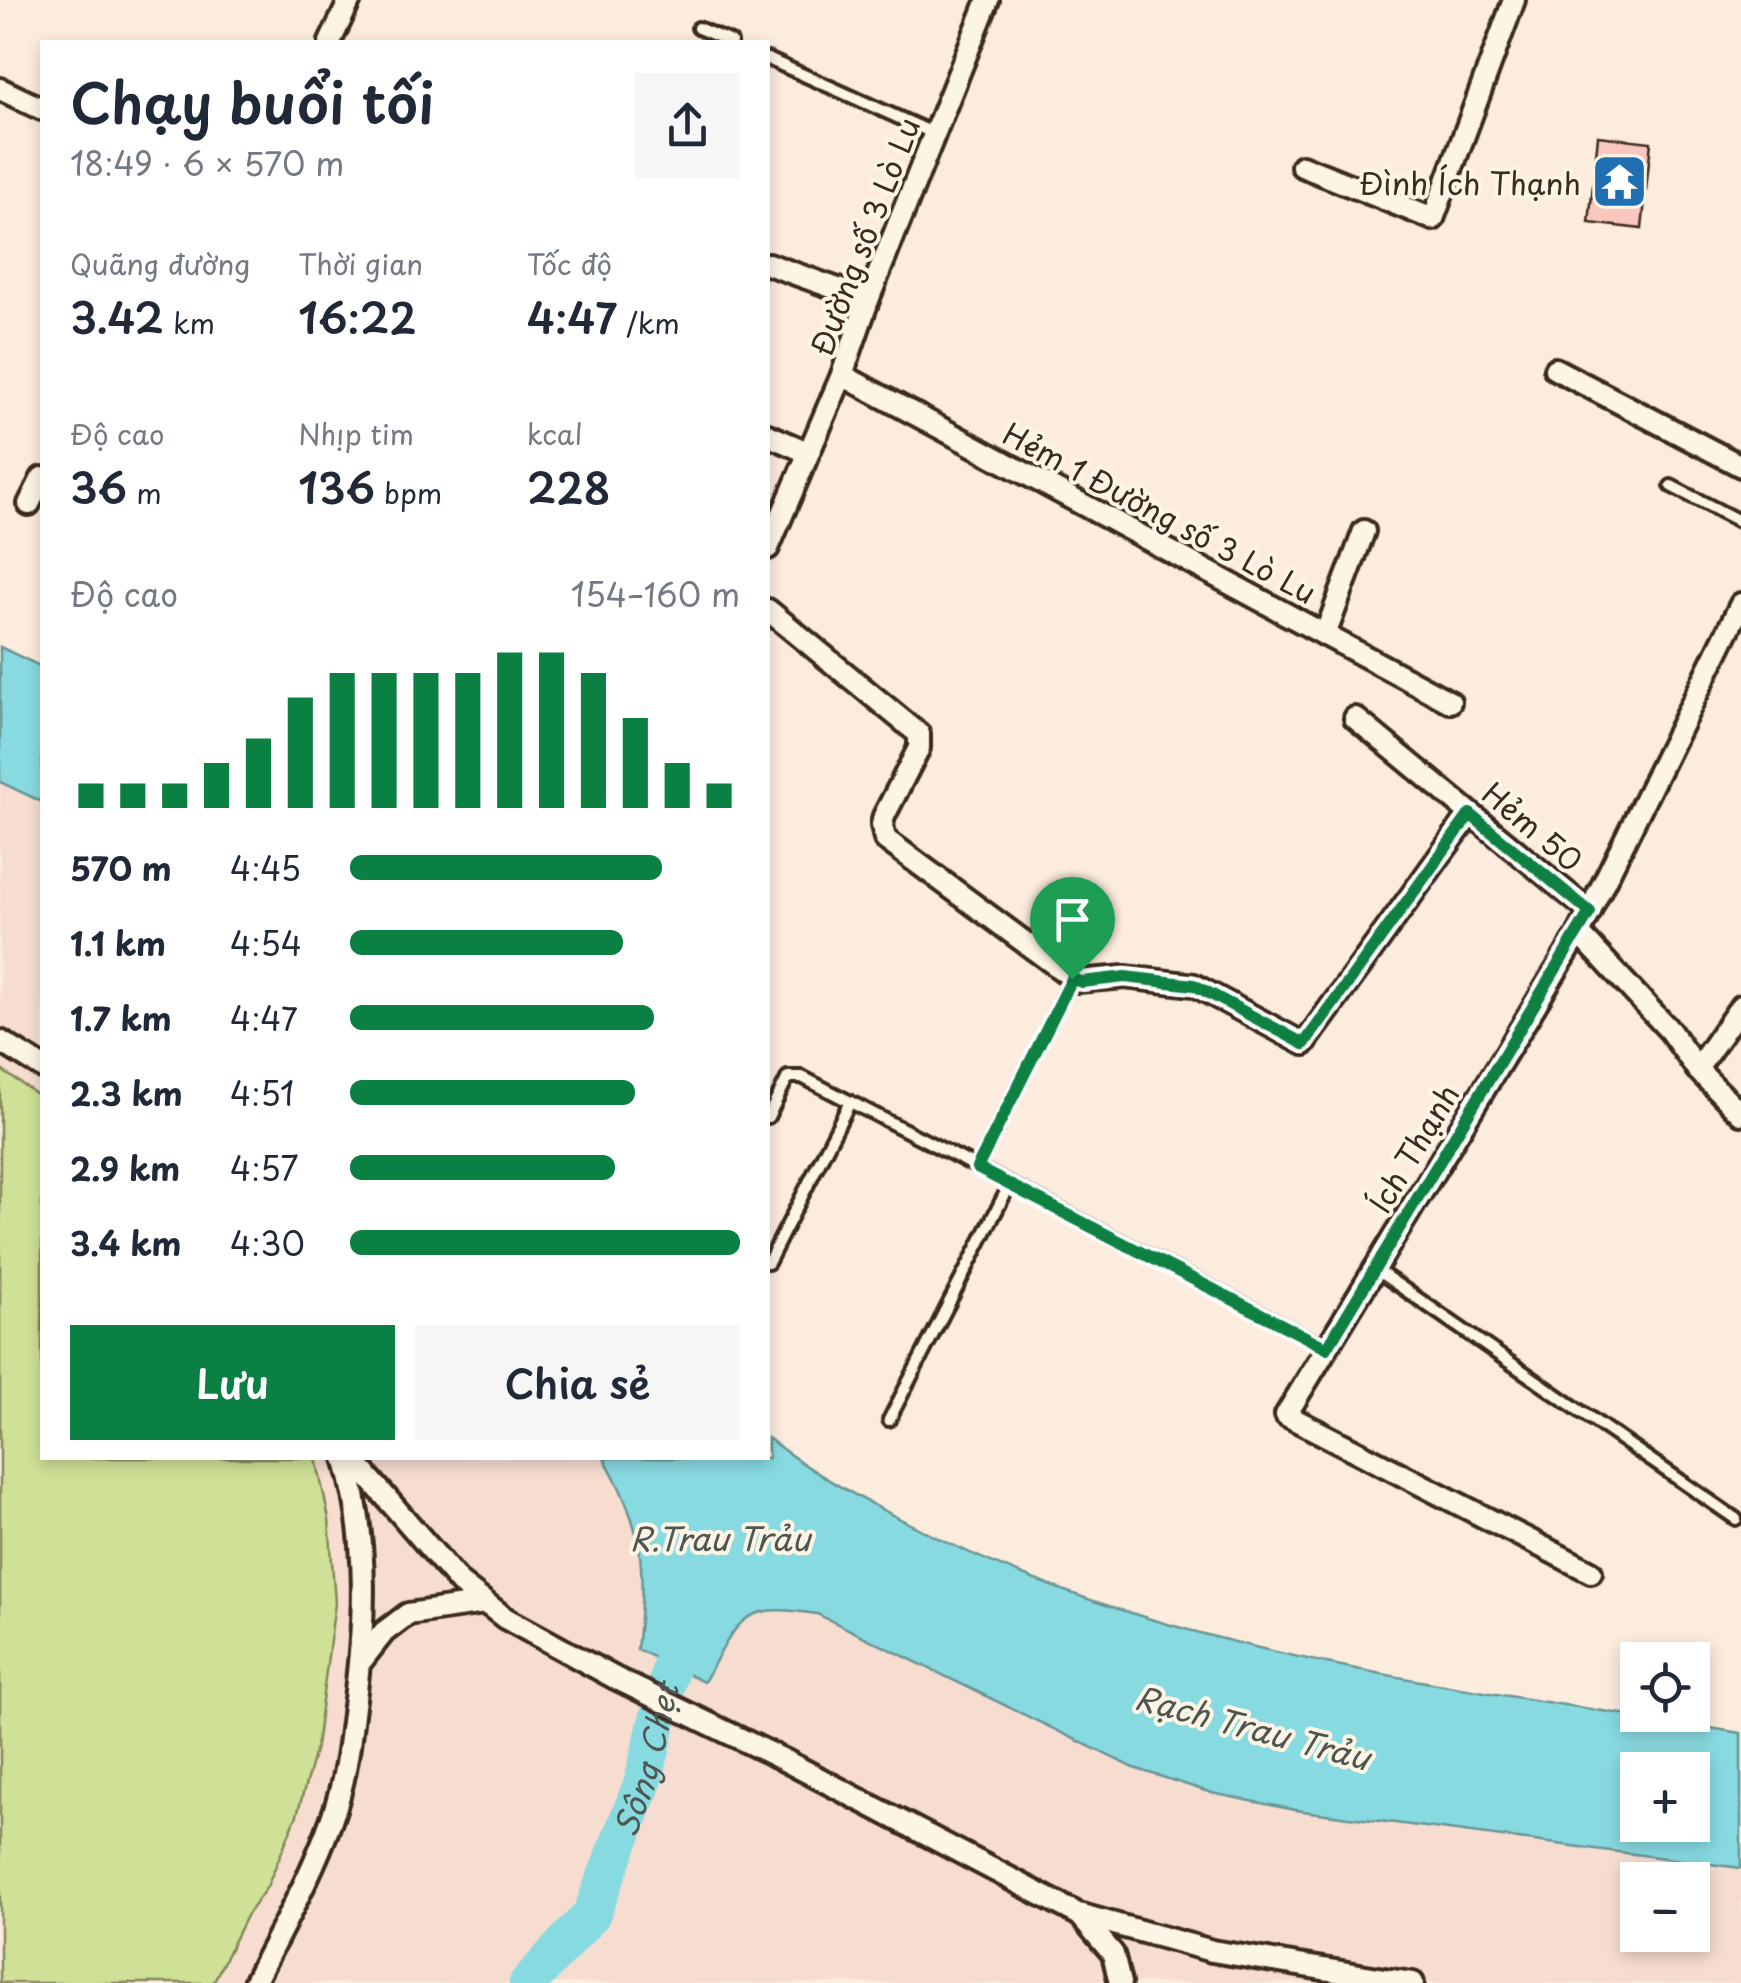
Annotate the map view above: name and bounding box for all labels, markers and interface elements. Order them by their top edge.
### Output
text: Chạy buổi tối [70,60,434,143]
button: share [635,73,740,178]
street label: Đường số 3 Lò Lu [798,111,930,361]
text: 18:49 · 6 × 570 m [70,139,344,187]
temple icon: Đình Ích Thạnh [1590,152,1650,212]
place label: Đình Ích Thạnh [1359,160,1581,205]
text: Quãng đường [70,242,250,285]
text: Thời gian [298,242,423,285]
text: Tốc độ [527,242,612,285]
text: 3.42 [70,285,164,348]
text: 16:22 [298,285,417,348]
text: 4:47 [527,285,617,348]
text: km [164,301,215,344]
text: /km [617,301,680,344]
street label: Hẻm 1 Đường số 3 Lò Lu [996,410,1324,614]
text: Độ cao [70,412,165,455]
text: Nhịp tim [298,412,414,455]
text: kcal [527,412,583,455]
text: 36 [70,455,127,518]
text: 136 [298,455,375,518]
text: 228 [527,455,611,518]
text: m [127,471,162,514]
text: bpm [375,471,442,514]
text: Độ cao [70,570,178,618]
text: 154–160 m [571,570,740,618]
street label: Hẻm 50 [1473,771,1593,881]
text: 570 m [70,844,172,892]
text: 4:45 [230,844,301,892]
pin [1030,877,1115,980]
icon: arrive [1045,892,1100,947]
text: 1.1 km [70,919,166,967]
text: 4:54 [230,919,302,967]
text: 1.7 km [70,994,172,1042]
text: 4:47 [230,994,298,1042]
text: 2.3 km [70,1069,183,1117]
text: 4:51 [230,1069,294,1117]
street label: Ích Thạnh [1357,1075,1469,1221]
text: 2.9 km [70,1144,180,1192]
text: 4:57 [230,1144,299,1192]
text: 3.4 km [70,1219,181,1267]
text: 4:30 [230,1219,305,1267]
button: Lưu [70,1325,395,1440]
button: Chia sẻ [415,1325,740,1440]
water label: R.Trau Trảu [630,1514,813,1562]
map controls [1620,1642,1710,1952]
button: locate [1620,1642,1710,1732]
water label: Rạch Trau Trảu [1130,1673,1378,1782]
water label: Sông Chẹt [600,1674,691,1843]
button: + [1620,1752,1710,1842]
button: − [1620,1862,1710,1952]

